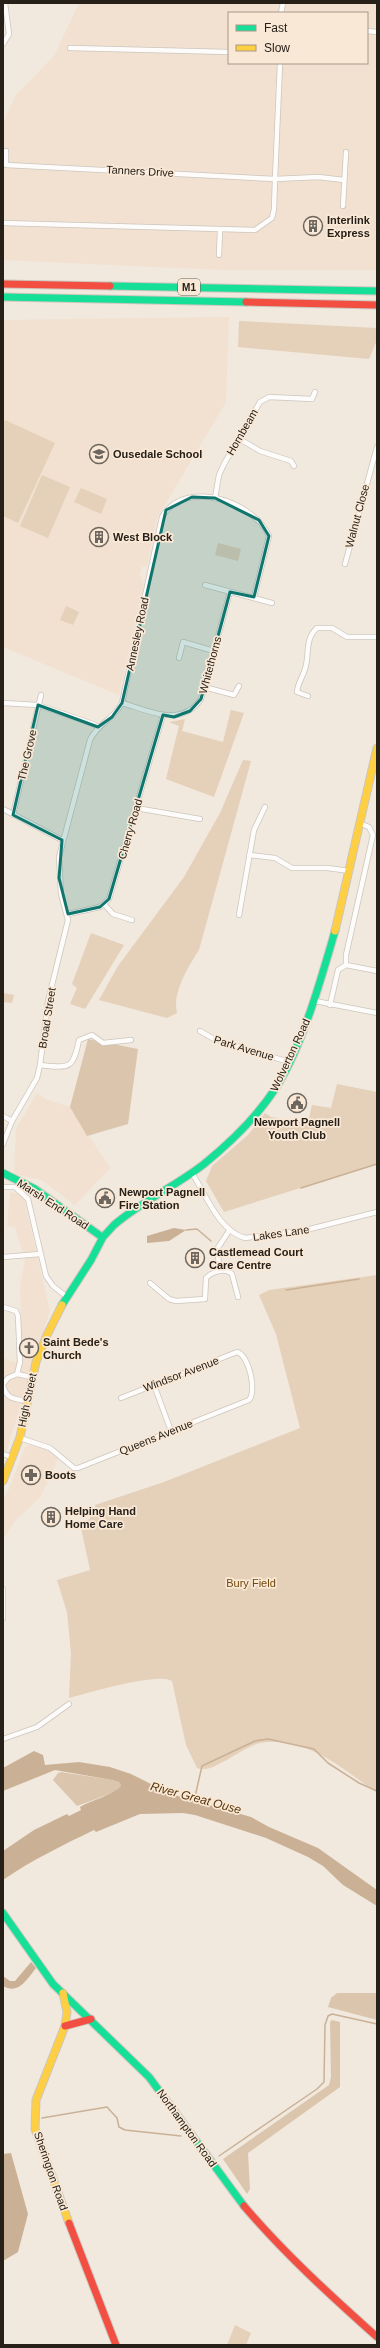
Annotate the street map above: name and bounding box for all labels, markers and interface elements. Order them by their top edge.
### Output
legend [228,12,368,64]
text: Fast [264,21,288,35]
text: Slow [264,41,290,55]
street label: Tanners Drive [106,163,174,179]
place label: Interlink Express [327,214,371,239]
building icon: Interlink Express [302,215,324,237]
road number: M1 [178,279,200,295]
street label: Hornbeam [224,407,260,457]
school or university icon: Ousedale School [88,443,110,465]
place label: Ousedale School [113,448,202,460]
street label: Walnut Close [343,483,371,549]
building icon: West Block [88,526,110,548]
place label: West Block [113,531,173,543]
street label: Annesley Road [123,596,151,672]
street label: Whitethorns [197,635,224,695]
street label: The Grove [15,728,39,782]
street label: Cherry Road [116,797,144,861]
street label: Broad Street [36,987,58,1049]
street label: Wolverton Road [268,1017,312,1093]
street label: Park Avenue [213,1033,275,1063]
public building icon: Newport Pagnell Youth Club [286,1092,308,1114]
place label: Newport Pagnell Youth Club [254,1116,340,1141]
street label: Marsh End Road [15,1176,91,1232]
place label: Newport Pagnell Fire Station [119,1186,205,1211]
public building icon: Newport Pagnell Fire Station [94,1187,116,1209]
street label: Lakes Lane [252,1223,310,1243]
place label: Castlemead Court Care Centre [209,1246,303,1271]
building icon: Castlemead Court Care Centre [184,1247,206,1269]
place label: Saint Bede's Church [43,1336,109,1361]
church icon: Saint Bede's Church [18,1337,40,1359]
street label: Windsor Avenue [142,1354,220,1394]
street label: High Street [15,1372,39,1428]
street label: Queens Avenue [118,1417,194,1457]
pharmacy icon: Boots [20,1464,42,1486]
place label: Boots [45,1469,76,1481]
place label: Helping Hand Home Care [65,1505,136,1530]
building icon: Helping Hand Home Care [40,1506,62,1528]
park label: Bury Field [226,1577,276,1589]
water label: River Great Ouse [149,1779,243,1817]
street label: Northampton Road [155,2087,219,2169]
street label: Sherington Road [32,2130,70,2212]

